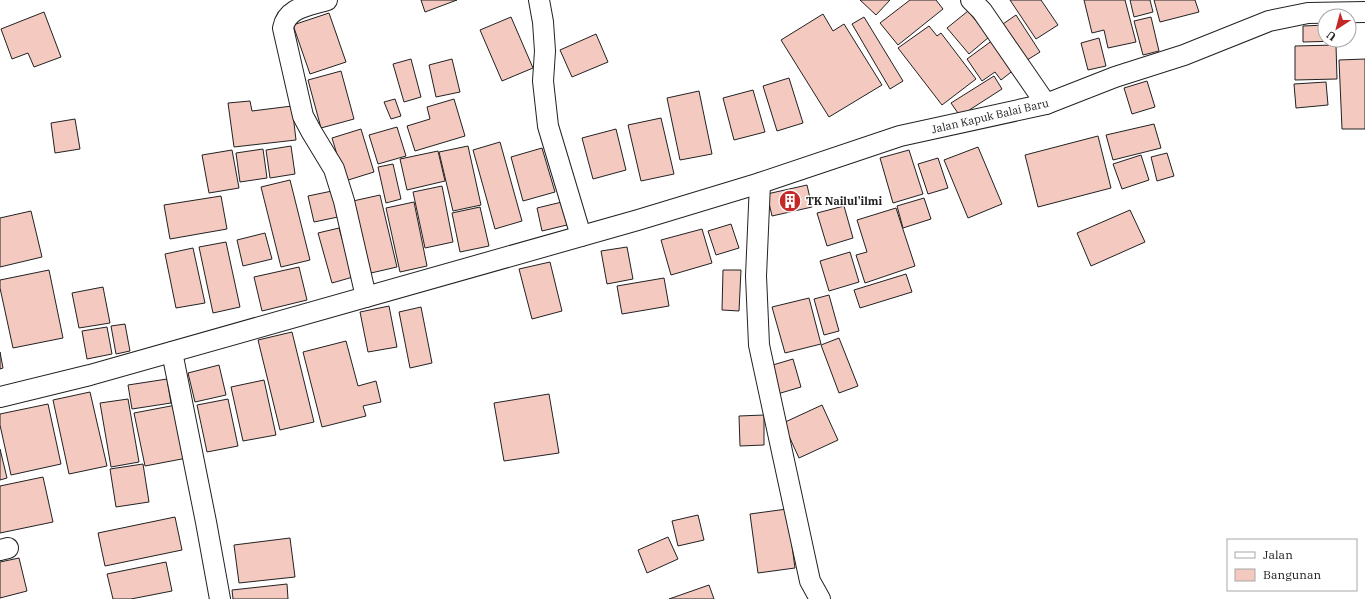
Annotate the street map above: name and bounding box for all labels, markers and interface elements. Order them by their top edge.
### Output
north arrow [1317,8,1357,48]
text: U [1323,28,1339,44]
street label: Jalan Kapuk Balai Baru [930,96,1050,136]
building icon: TK Nailul'ilmi [777,188,803,214]
place label: TK Nailul'ilmi [806,194,883,208]
legend [1227,539,1357,591]
text: Jalan [1263,547,1293,562]
text: Bangunan [1263,567,1321,582]

